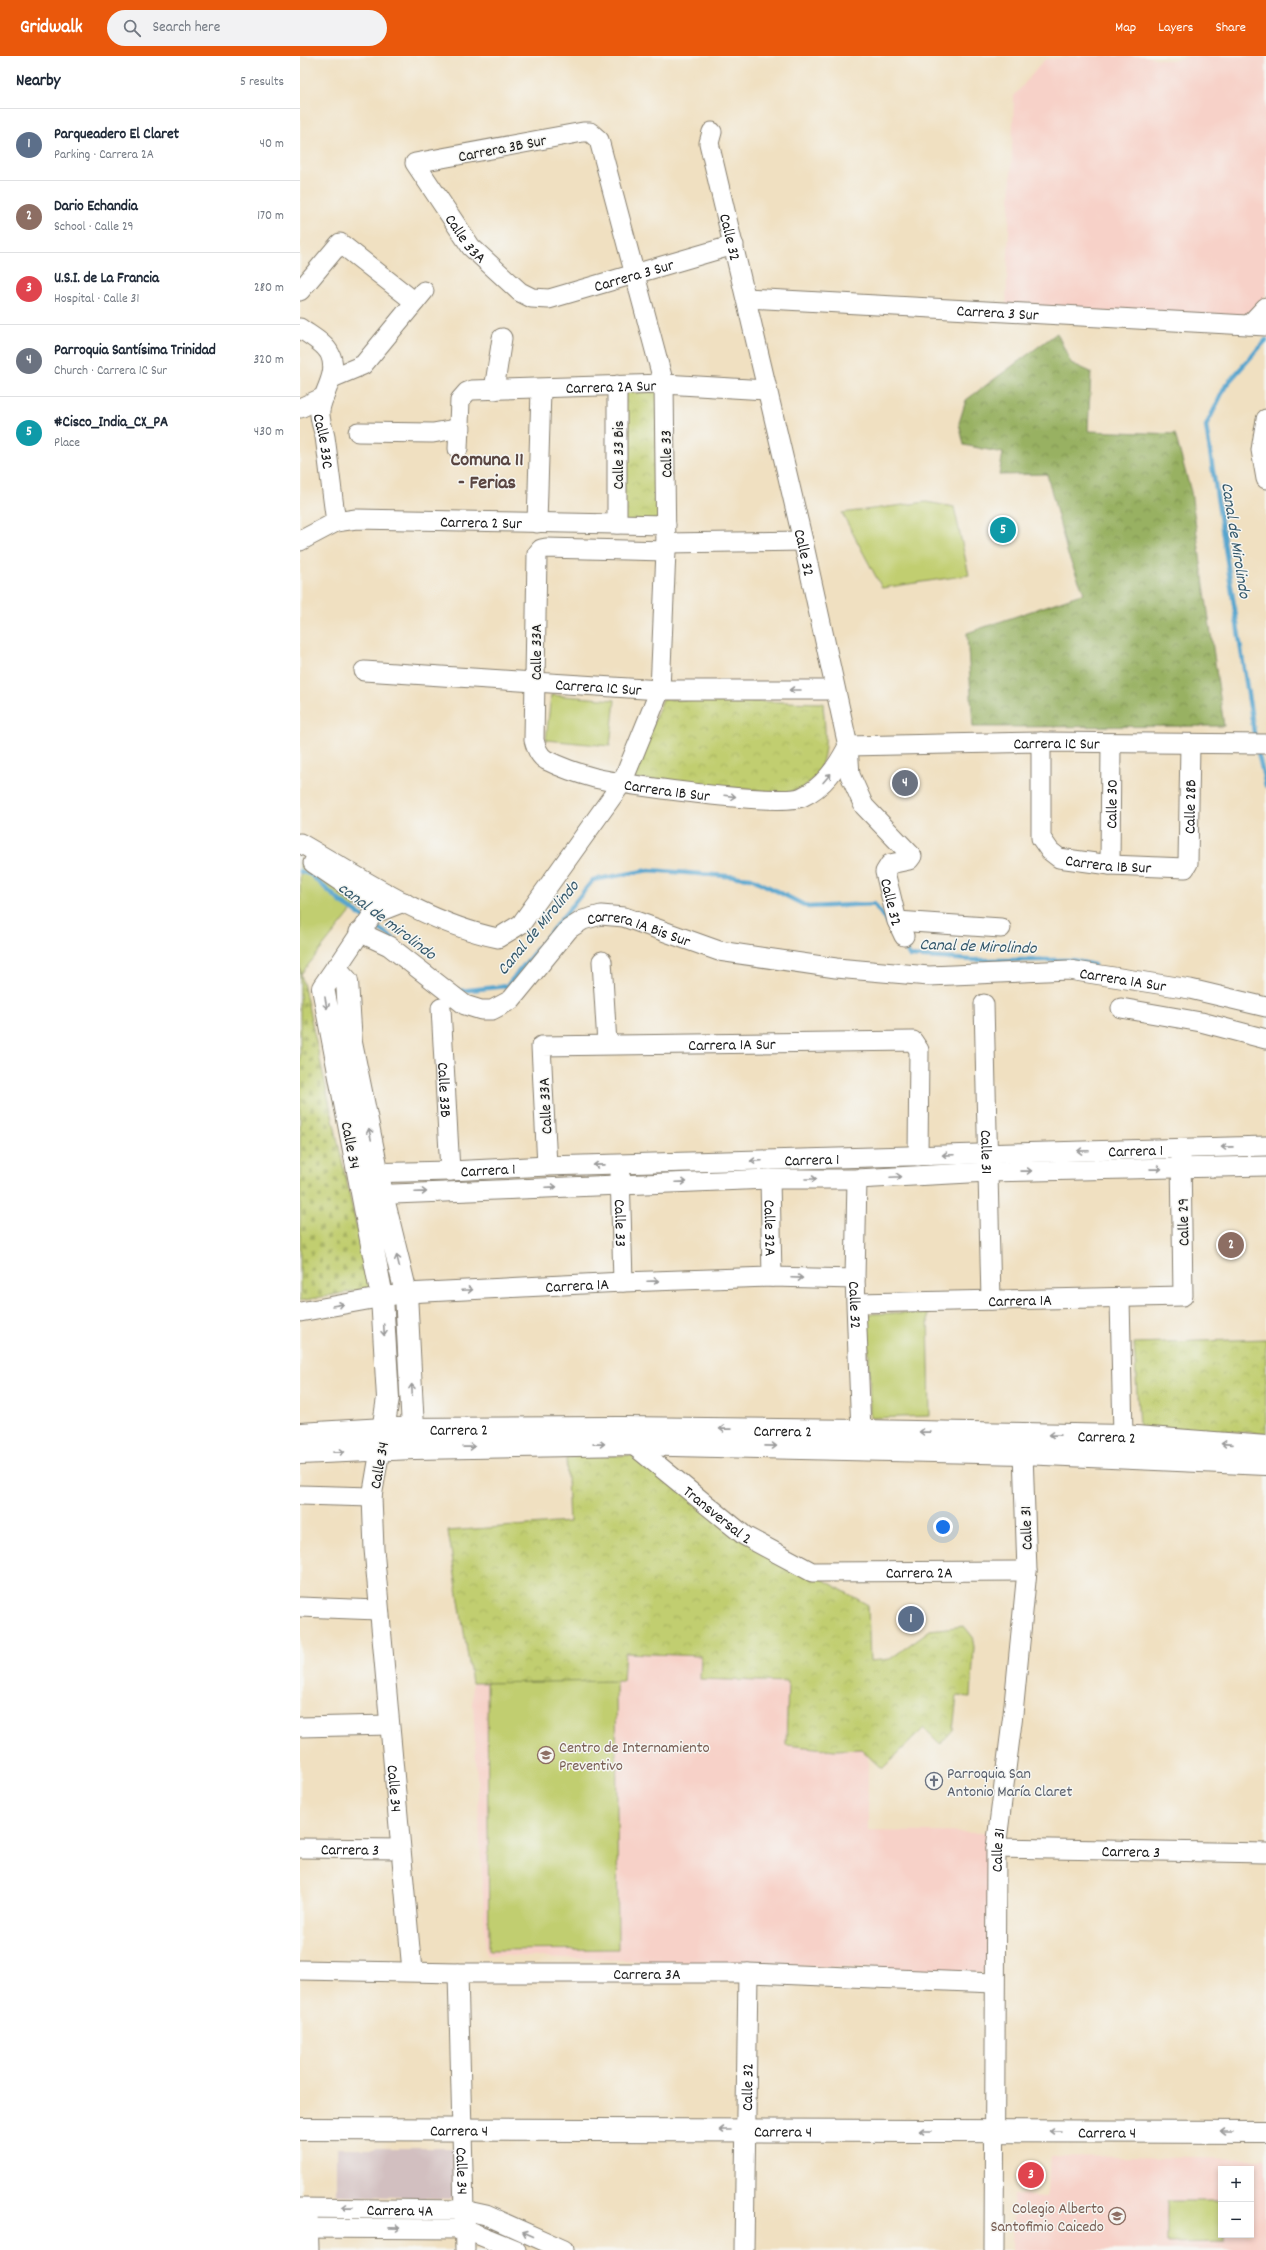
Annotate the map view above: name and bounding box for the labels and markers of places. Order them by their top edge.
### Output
pin: 5 [990,515,1016,545]
pin: 4 [892,768,918,798]
pin: 2 [1218,1230,1244,1260]
pin: 1 [898,1604,924,1634]
place label: Centro de Internamiento Preventivo [559,1737,710,1778]
school or university icon: Centro de Internamiento Preventivo [536,1745,556,1765]
place label: Parroquia San Antonio María Claret [947,1763,1072,1804]
church icon: Parroquia San Antonio María Claret [924,1771,944,1791]
pin: 3 [1018,2160,1044,2190]
place label: Colegio Alberto Santofimio Caicedo [990,2198,1104,2239]
school or university icon: Colegio Alberto Santofimio Caicedo [1107,2206,1127,2226]

